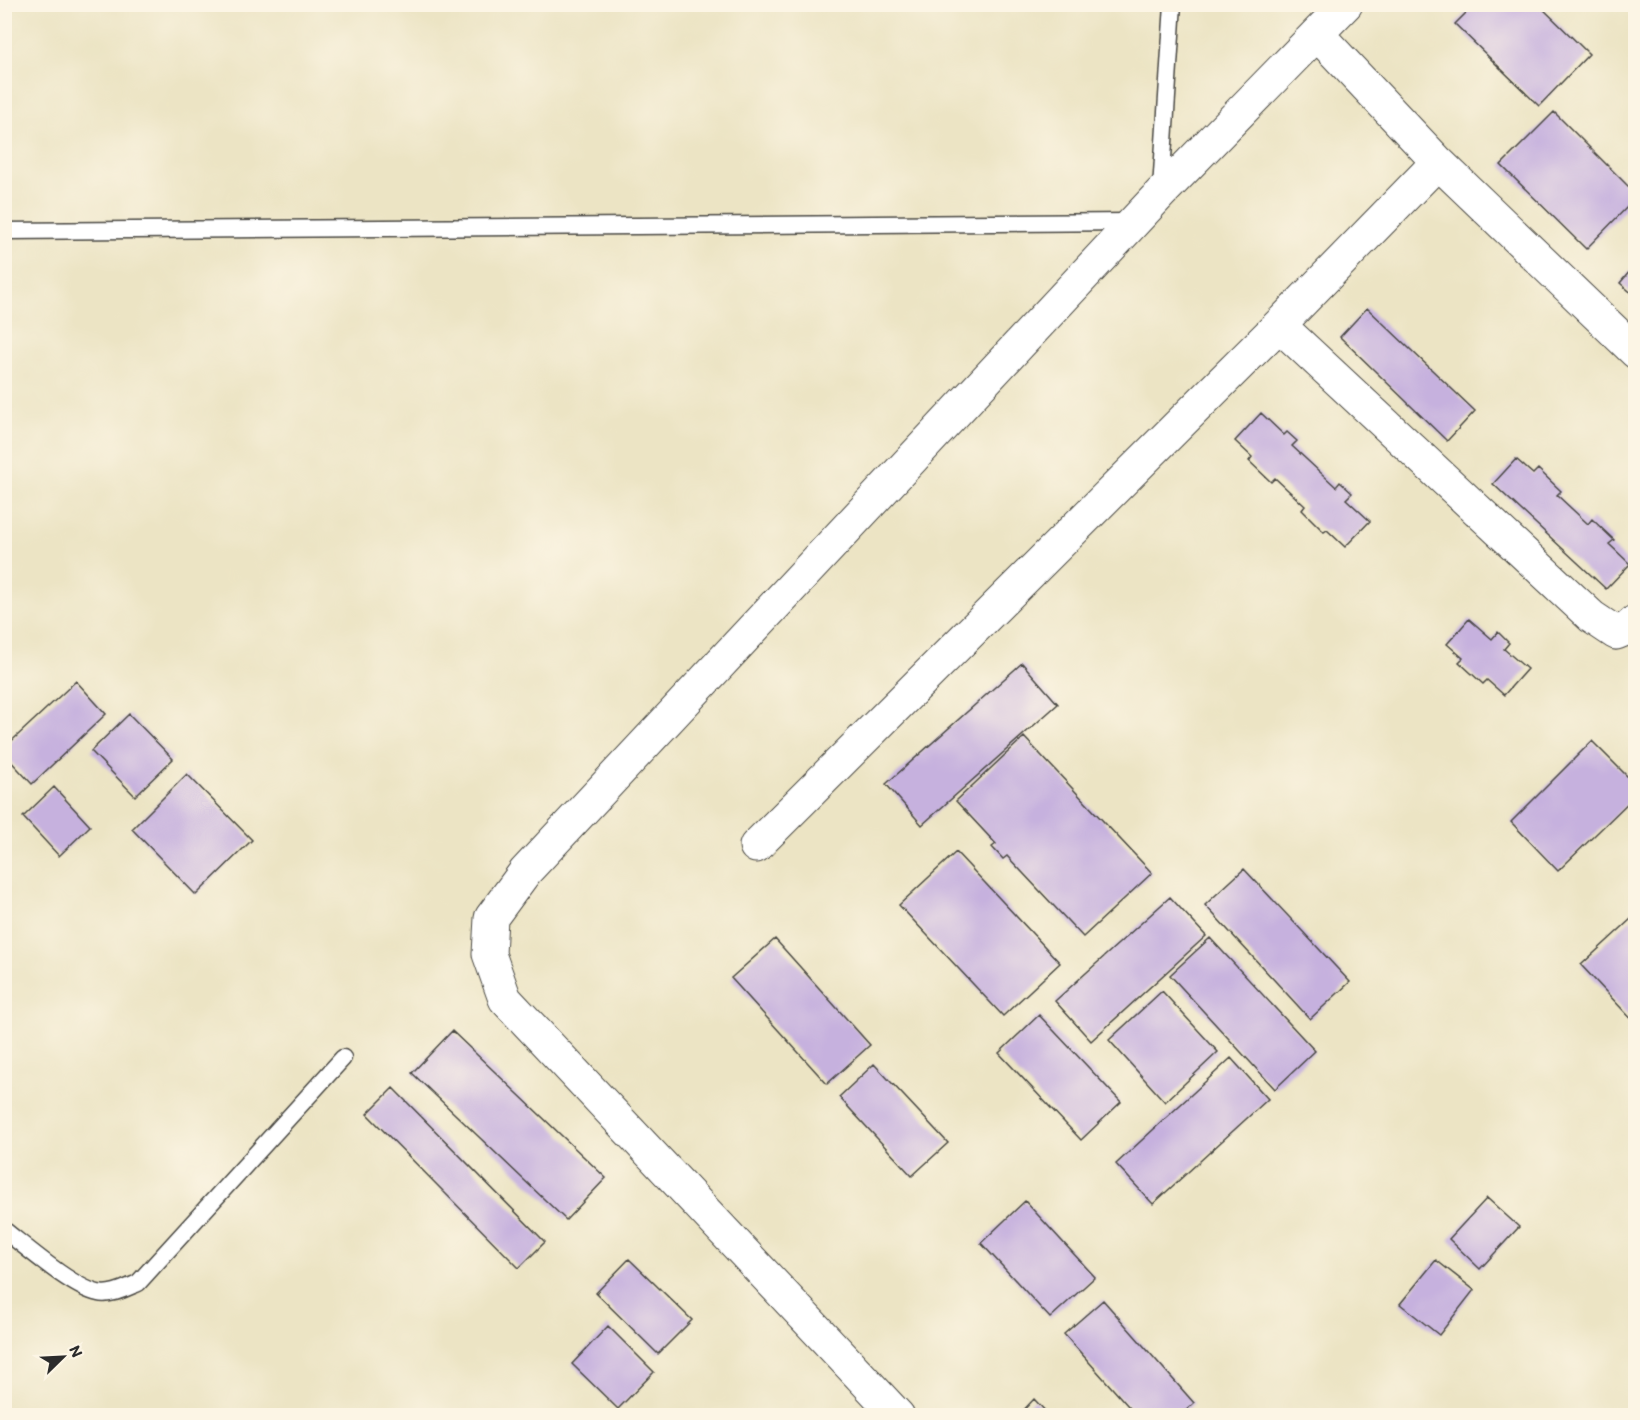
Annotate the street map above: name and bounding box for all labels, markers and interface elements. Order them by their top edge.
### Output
north arrow [33,1327,93,1387]
text: N [65,1342,87,1360]

